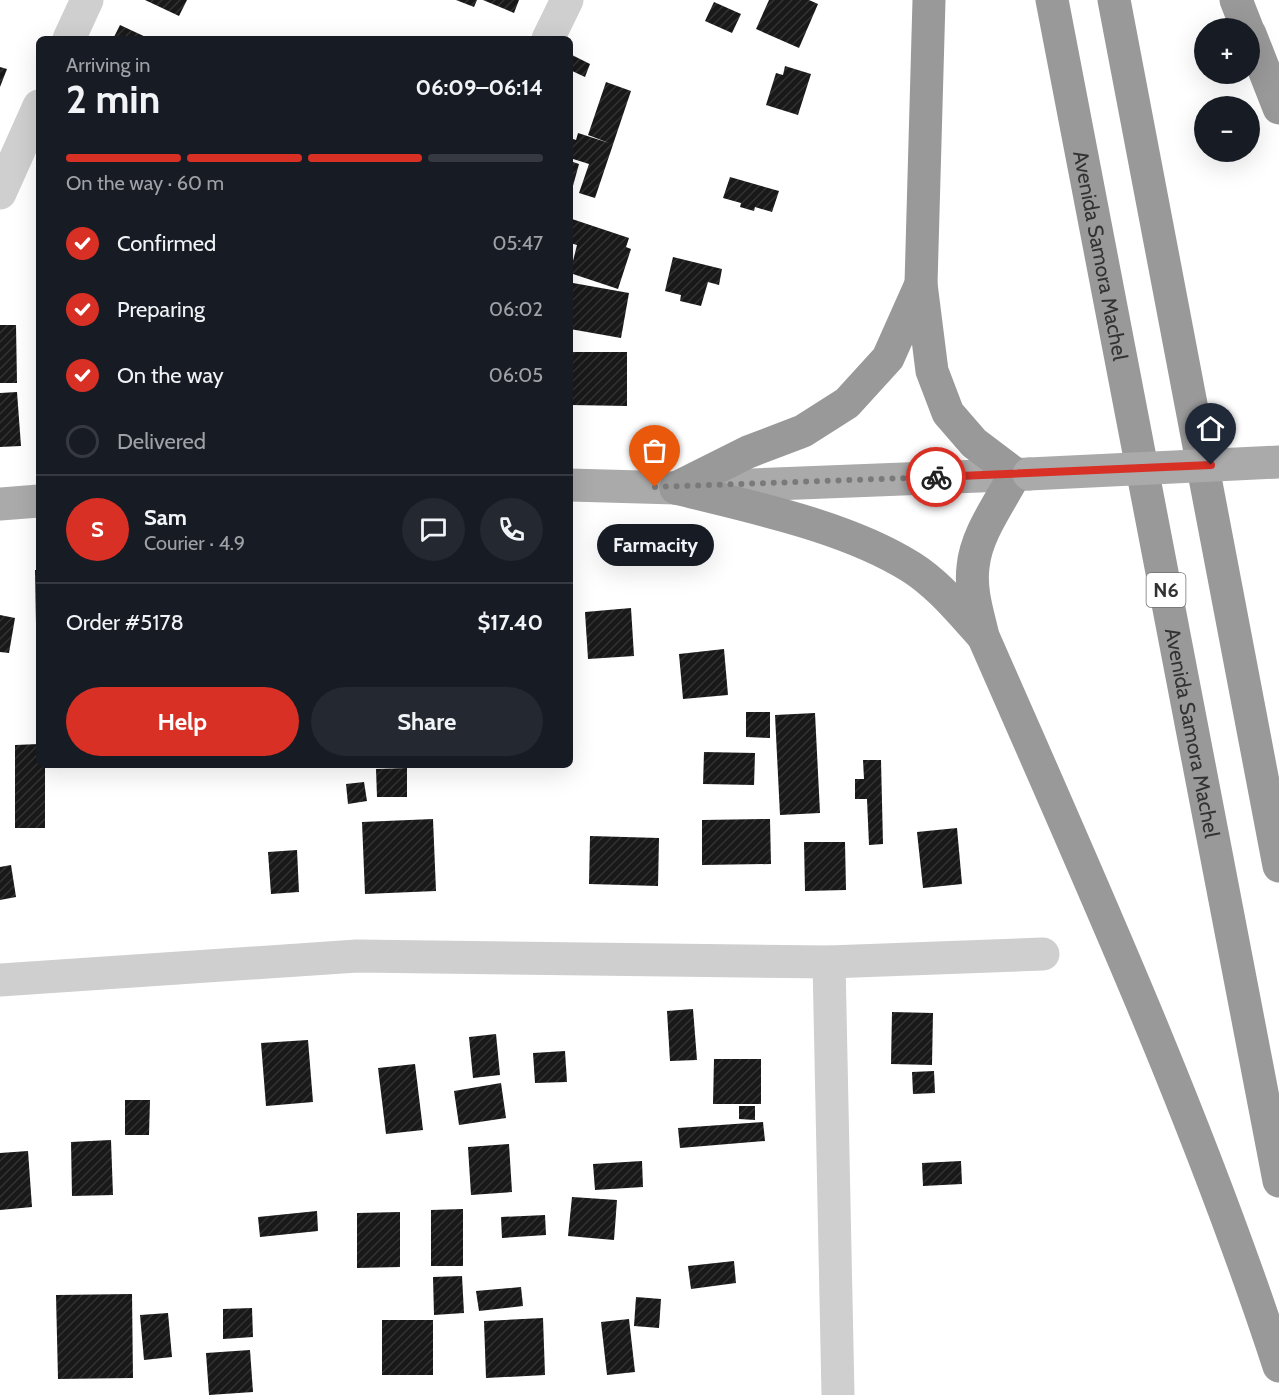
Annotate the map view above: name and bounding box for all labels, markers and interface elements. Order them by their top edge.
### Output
map controls [1194,18,1260,162]
button: + [1194,18,1260,84]
text: Arriving in [66,53,150,77]
text: 06:09–06:14 [416,74,543,101]
text: 2 min [66,75,160,123]
button: − [1194,96,1260,162]
street label: Avenida Samora Machel [1069,148,1133,362]
text: On the way · 60 m [66,171,224,195]
icon: check [66,227,99,260]
text: Confirmed [117,230,216,257]
text: 05:47 [492,231,543,255]
icon: check [66,293,99,326]
text: Preparing [117,296,205,323]
text: 06:02 [489,297,543,321]
icon: check [66,359,99,392]
text: On the way [117,362,224,389]
text: 06:05 [489,363,543,387]
pin [1185,403,1236,465]
icon: home [1194,412,1227,445]
pin [629,425,680,487]
text: Delivered [117,428,206,455]
icon: bag [638,434,671,467]
courier [906,447,966,507]
icon: bike [920,461,953,494]
button: chat [402,498,465,561]
button: phone [480,498,543,561]
text: Sam [144,504,187,531]
text: S [91,516,104,543]
callout: Farmacity [596,523,714,565]
text: Courier · 4.9 [144,531,245,555]
text: Farmacity [613,533,698,557]
road number: N6 [1146,573,1186,607]
text: Order #5178 [66,609,184,636]
text: $17.40 [478,609,543,636]
street label: Avenida Samora Machel [1160,626,1225,840]
button: Help [66,687,299,756]
button: Share [311,687,543,756]

